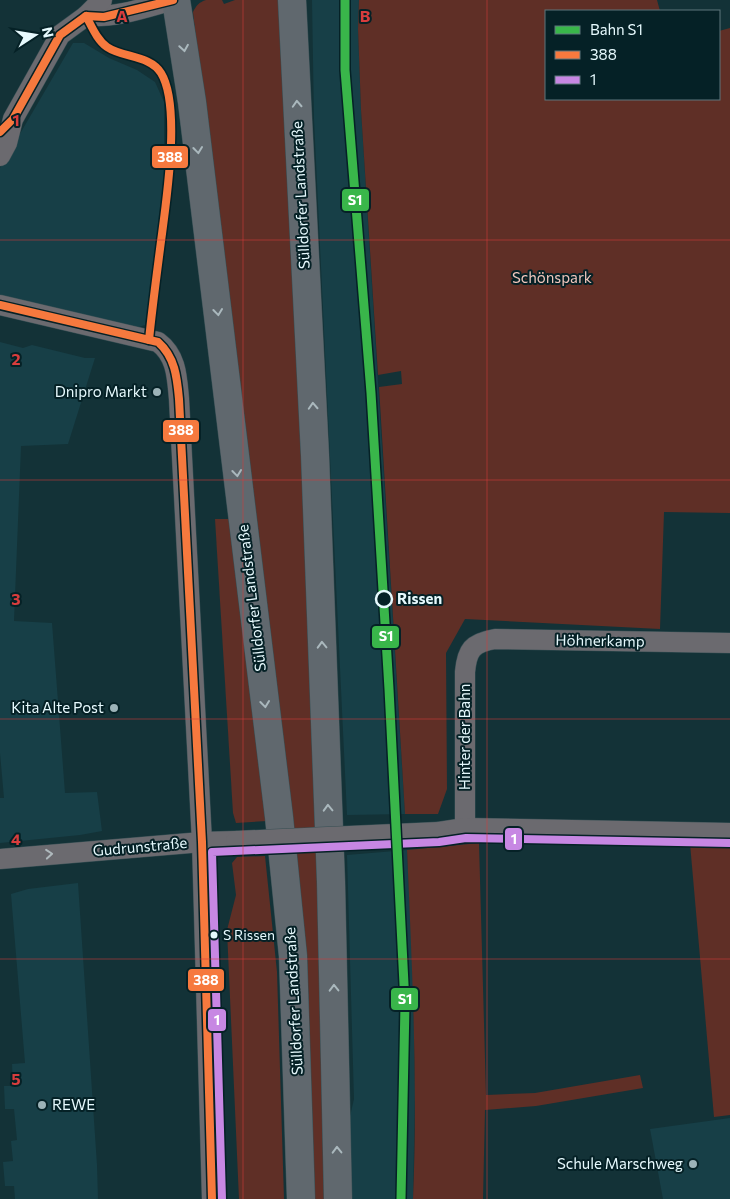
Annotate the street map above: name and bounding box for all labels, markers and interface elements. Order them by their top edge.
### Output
text: A [116,6,128,25]
text: B [360,6,371,25]
north arrow [10,10,60,60]
legend [545,10,720,100]
text: Bahn S1 [590,20,643,38]
text: N [39,25,58,39]
one-way arrow [178,44,189,52]
text: 388 [590,45,617,63]
text: 1 [590,70,596,88]
one-way arrow [291,100,302,108]
text: 1 [12,110,20,129]
street label: Sülldorfer Landstraße [287,121,313,269]
line badge: 388 [151,145,189,169]
one-way arrow [192,146,203,154]
text: 388 [157,148,183,165]
line badge: S1 [341,188,370,212]
text: S1 [348,191,362,208]
park label: Schönspark [512,268,592,286]
one-way arrow [212,308,223,316]
text: 2 [11,349,21,368]
place label: Dnipro Markt [55,382,147,400]
marker: Dnipro Markt [151,386,163,398]
one-way arrow [307,402,318,410]
line badge: 388 [162,419,200,443]
text: 388 [168,421,194,438]
one-way arrow [231,469,242,477]
street label: Sülldorfer Landstraße [233,523,269,673]
text: 3 [11,589,21,608]
place label: Rissen [397,589,442,607]
marker: Rissen [375,590,393,608]
line badge: S1 [371,625,400,649]
text: S1 [379,627,393,644]
street label: Höhnerkamp [555,630,645,650]
one-way arrow [317,641,328,649]
street label: Hinter der Bahn [455,684,473,790]
place label: Kita Alte Post [11,698,104,716]
one-way arrow [259,700,270,708]
marker: Kita Alte Post [108,702,120,714]
one-way arrow [323,804,334,812]
line badge: 1 [504,827,523,851]
text: 4 [11,829,21,848]
text: 1 [511,830,517,847]
street label: Gudrunstraße [92,833,188,859]
one-way arrow [45,849,53,860]
place label: S Rissen [223,926,275,943]
street label: Sülldorfer Landstraße [280,927,306,1075]
marker: S Rissen [209,930,219,940]
line badge: 388 [187,968,225,992]
text: 388 [193,971,219,988]
one-way arrow [328,984,339,992]
line badge: S1 [390,987,419,1011]
text: S1 [398,990,412,1007]
line badge: 1 [207,1008,227,1032]
text: 1 [214,1011,220,1028]
text: 5 [11,1069,21,1088]
place label: REWE [52,1095,95,1113]
marker: REWE [36,1099,48,1111]
one-way arrow [332,1146,342,1154]
place label: Schule Marschweg [557,1154,683,1172]
marker: Schule Marschweg [687,1158,699,1170]

